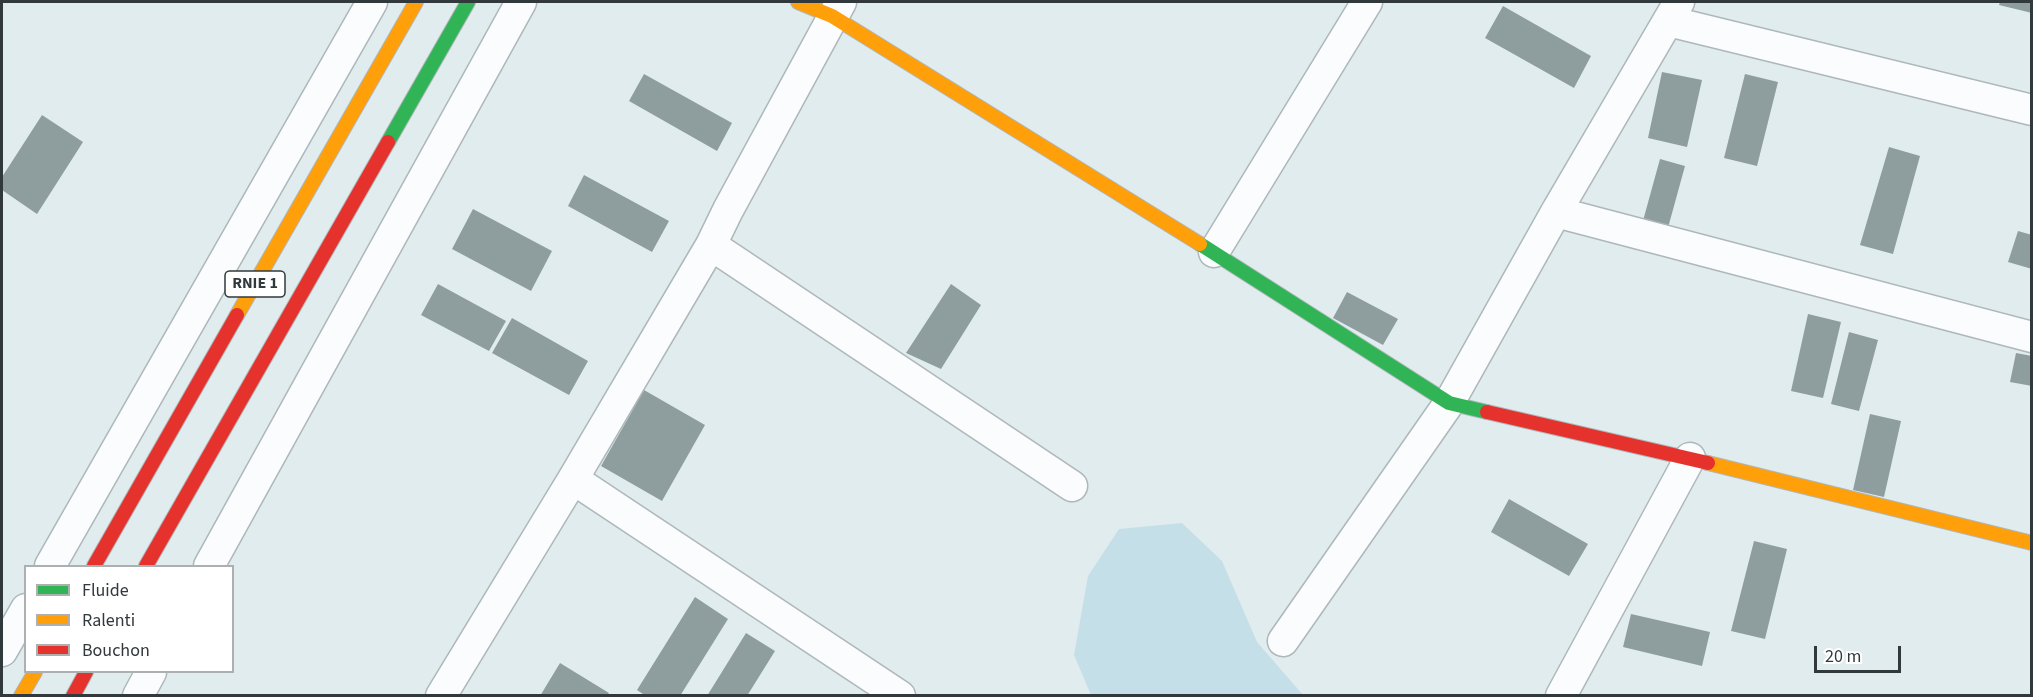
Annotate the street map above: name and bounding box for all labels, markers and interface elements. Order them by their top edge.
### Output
road number: RNIE 1 [225,271,285,297]
legend [24,565,234,673]
text: Fluide [82,578,129,603]
text: Ralenti [82,608,135,633]
scale bar [1817,634,1904,672]
text: Bouchon [82,638,150,663]
text: 20 m [1825,644,1861,669]

